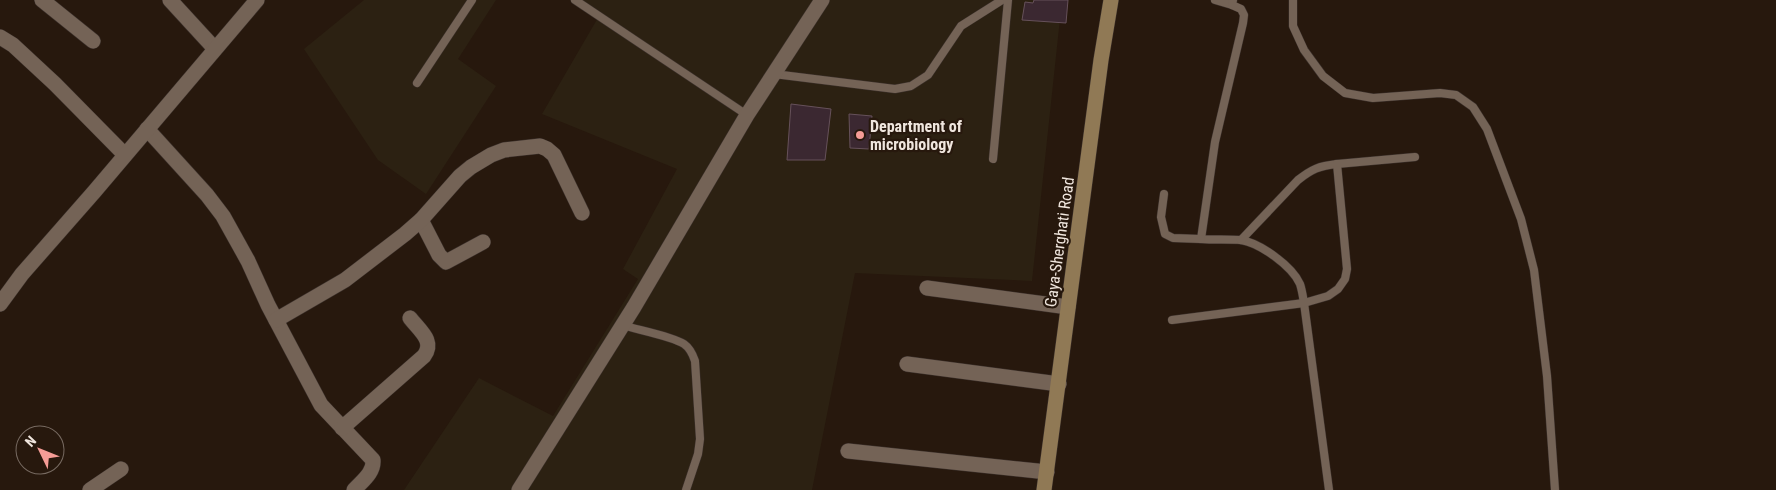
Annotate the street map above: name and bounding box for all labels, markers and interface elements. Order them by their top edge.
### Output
place label: Department of microbiology [870,117,963,154]
marker: Department of microbiology [854,129,866,141]
street label: Gaya-Sherghati Road [1041,176,1078,308]
north arrow [15,425,65,475]
text: N [22,433,39,450]

